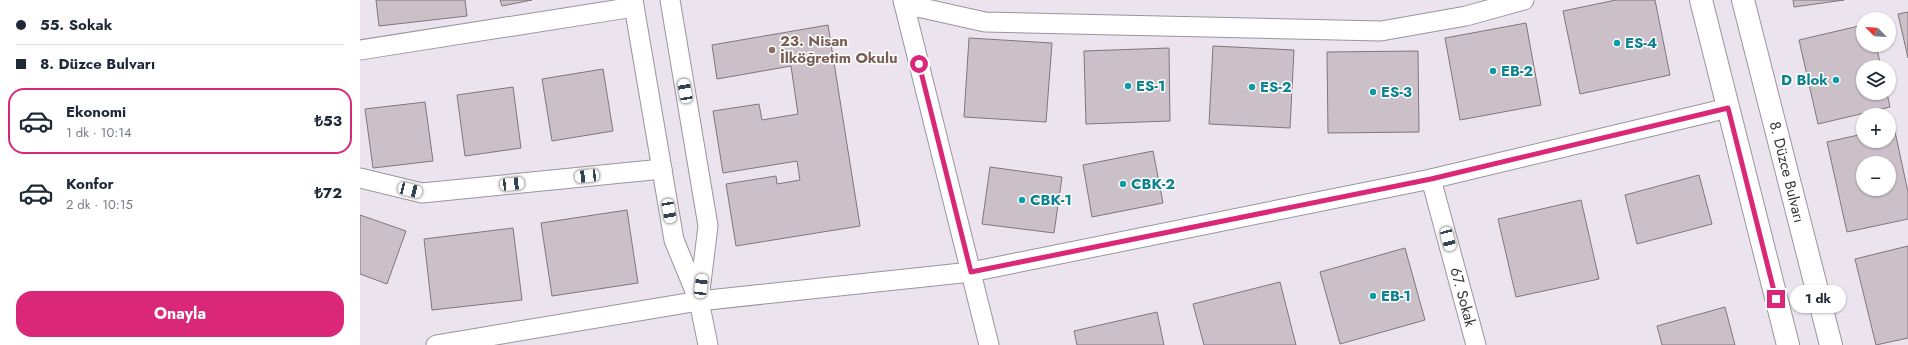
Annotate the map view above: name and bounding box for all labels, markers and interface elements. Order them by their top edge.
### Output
north arrow [1856,12,1896,52]
map controls [1856,12,1896,196]
text: 55. Sokak [40,14,112,36]
place label: 23. Nisan İlköğretim Okulu [780,30,898,69]
place label: ES-4 [1625,32,1657,54]
marker: ES-4 [1612,38,1622,48]
marker: 23. Nisan İlköğretim Okulu [767,45,777,55]
text: 8. Düzce Bulvarı [40,53,155,75]
route start [910,55,928,73]
place label: EB-2 [1501,60,1533,82]
button: layers [1856,60,1896,100]
marker: EB-2 [1488,66,1498,76]
place label: D Blok [1781,69,1828,91]
place label: ES-1 [1136,75,1165,97]
marker: D Blok [1831,75,1841,85]
place label: ES-2 [1260,76,1292,98]
car [677,78,693,104]
marker: ES-1 [1123,81,1133,91]
place label: ES-3 [1381,81,1412,103]
marker: ES-2 [1247,82,1257,92]
marker: ES-3 [1368,87,1378,97]
text: Ekonomi [66,101,126,123]
icon: car [18,103,54,139]
button: + [1856,108,1896,148]
text: ₺53 [314,110,342,132]
street label: 8. Düzce Bulvarı [1764,119,1810,225]
text: 1 dk · 10:14 [66,123,132,142]
button: − [1856,156,1896,196]
car [574,169,600,183]
text: Konfor [66,173,114,195]
place label: CBK-2 [1131,173,1175,195]
icon: car [18,175,54,211]
car [499,177,525,191]
marker: CBK-2 [1118,179,1128,189]
car [397,181,423,199]
text: ₺72 [315,182,342,204]
place label: CBK-1 [1030,189,1072,211]
text: 2 dk · 10:15 [66,195,133,214]
marker: CBK-1 [1017,195,1027,205]
car [661,198,677,224]
car [1439,226,1457,252]
street label: 67. Sokak [1445,265,1482,330]
car [694,273,708,299]
place label: EB-1 [1381,285,1411,307]
callout: 1 dk [1790,285,1846,313]
text: 1 dk [1805,289,1831,308]
route end [1767,290,1785,308]
button: Onayla [16,291,344,337]
marker: EB-1 [1368,291,1378,301]

